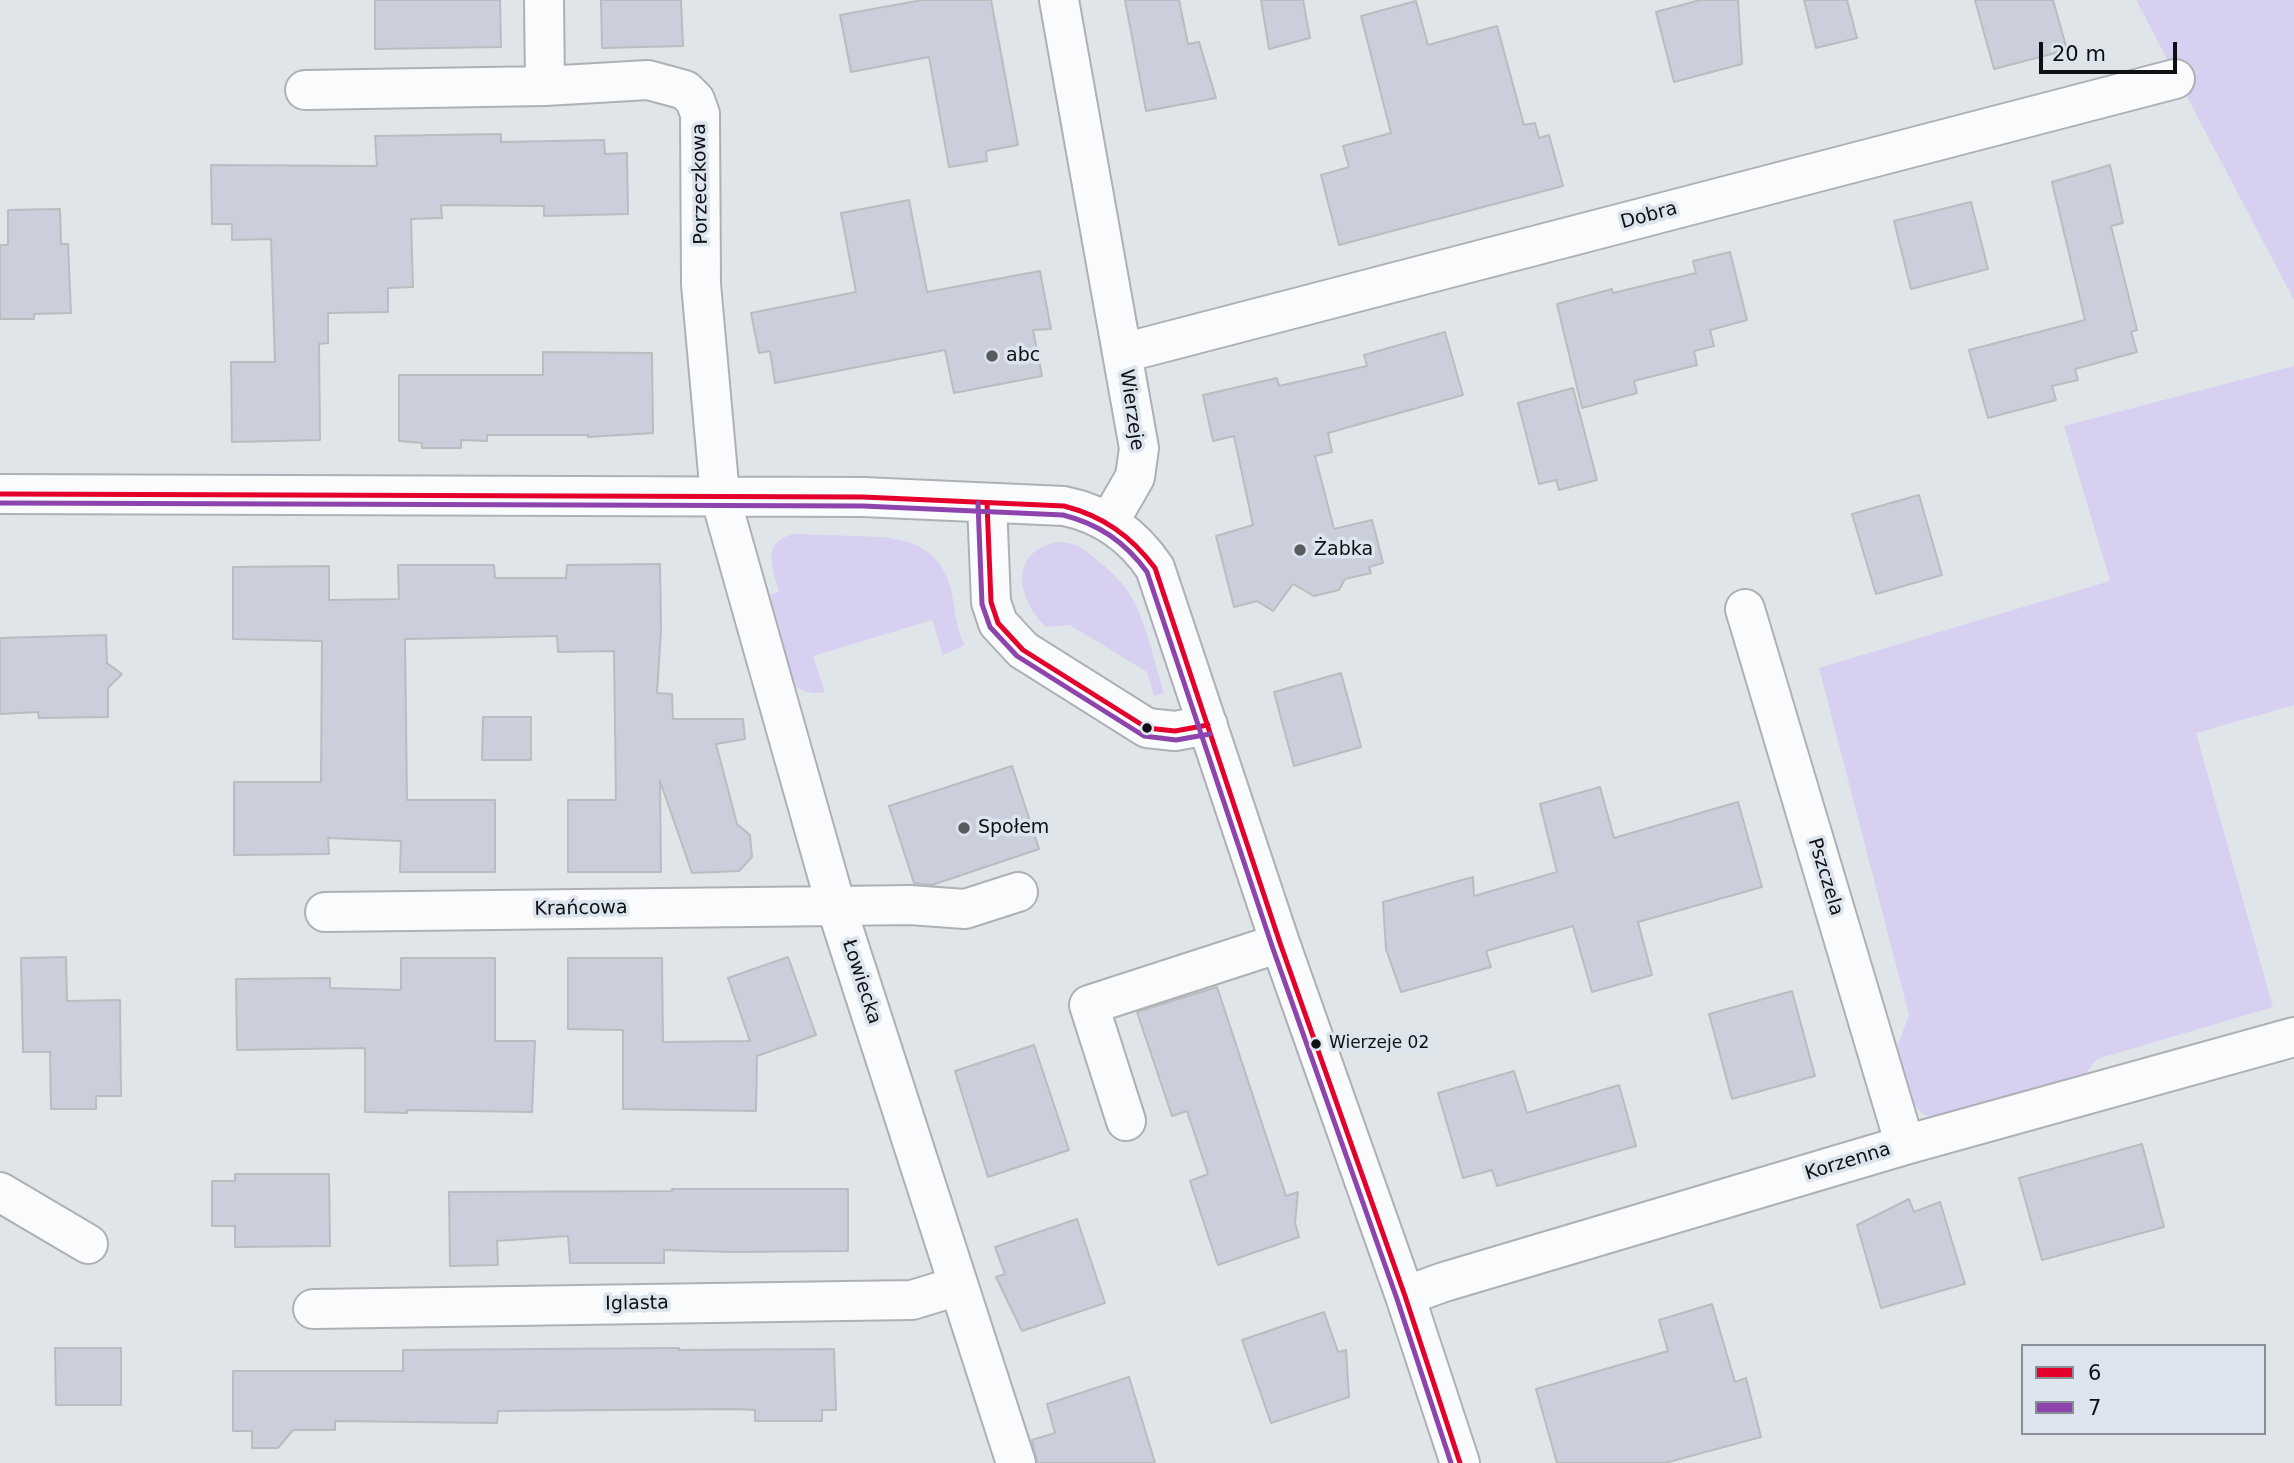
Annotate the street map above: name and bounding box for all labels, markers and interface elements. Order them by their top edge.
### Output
scale bar [2042,28,2180,72]
text: 20 m [2052,42,2106,66]
street label: Porzeczkowa [689,123,713,245]
street label: Dobra [1618,198,1680,234]
place label: abc [1006,345,1040,367]
marker: abc [984,348,1000,364]
street label: Wierzeje [1114,368,1148,452]
place label: Żabka [1314,539,1373,561]
marker: Żabka [1292,542,1308,558]
unlabelled marker [1140,721,1154,735]
place label: Społem [978,817,1049,839]
marker: Społem [956,820,972,836]
street label: Pszczela [1802,835,1848,919]
street label: Krańcowa [534,897,628,921]
street label: Łowiecka [837,937,885,1027]
place label: Wierzeje 02 [1329,1034,1429,1054]
marker: Wierzeje 02 [1309,1037,1323,1051]
street label: Korzenna [1802,1138,1894,1186]
street label: Iglasta [605,1292,669,1316]
legend [2021,1344,2266,1435]
text: 6 [2088,1361,2101,1385]
text: 7 [2088,1396,2101,1420]

